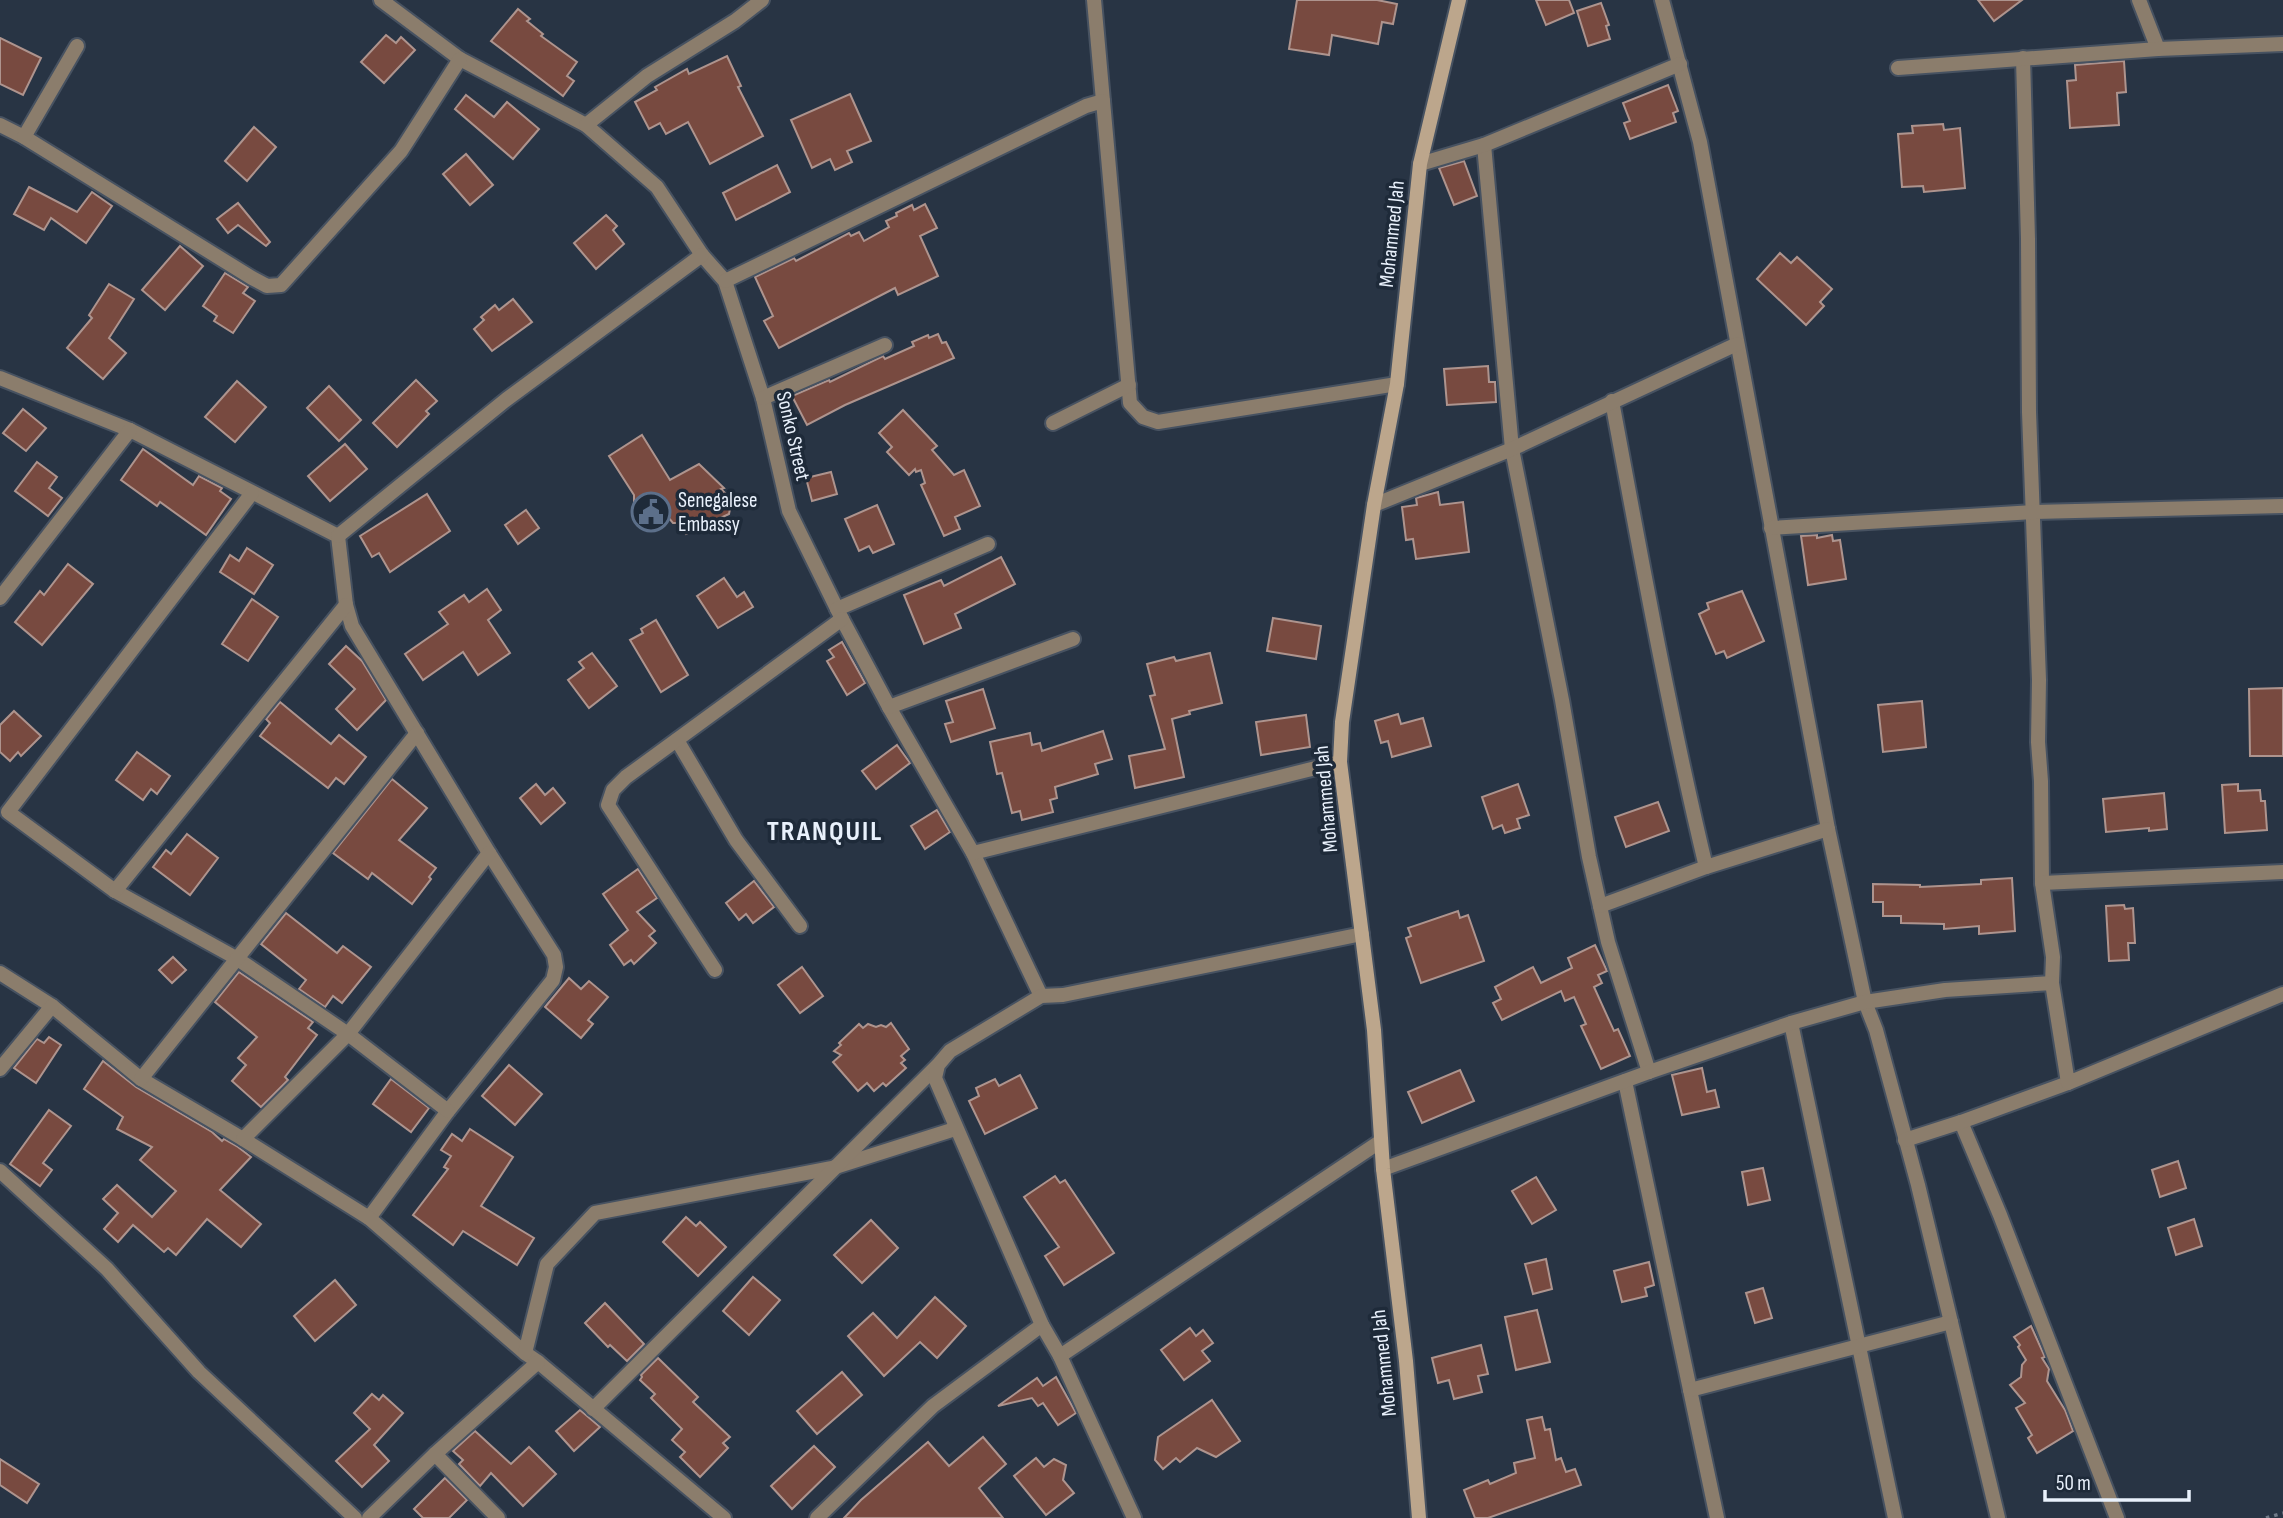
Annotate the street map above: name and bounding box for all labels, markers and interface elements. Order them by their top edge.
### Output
street label: Mohammed Jah [1374,179,1410,289]
street label: Sonko Street [771,389,815,483]
place label: Senegalese Embassy [678,488,757,537]
public building icon: Senegalese Embassy [630,491,672,533]
street label: Mohammed Jah [1309,745,1343,853]
district label: TRANQUIL [767,815,883,848]
street label: Mohammed Jah [1366,1308,1402,1418]
scale bar [2045,1458,2188,1502]
text: 50 m [2056,1471,2091,1496]

